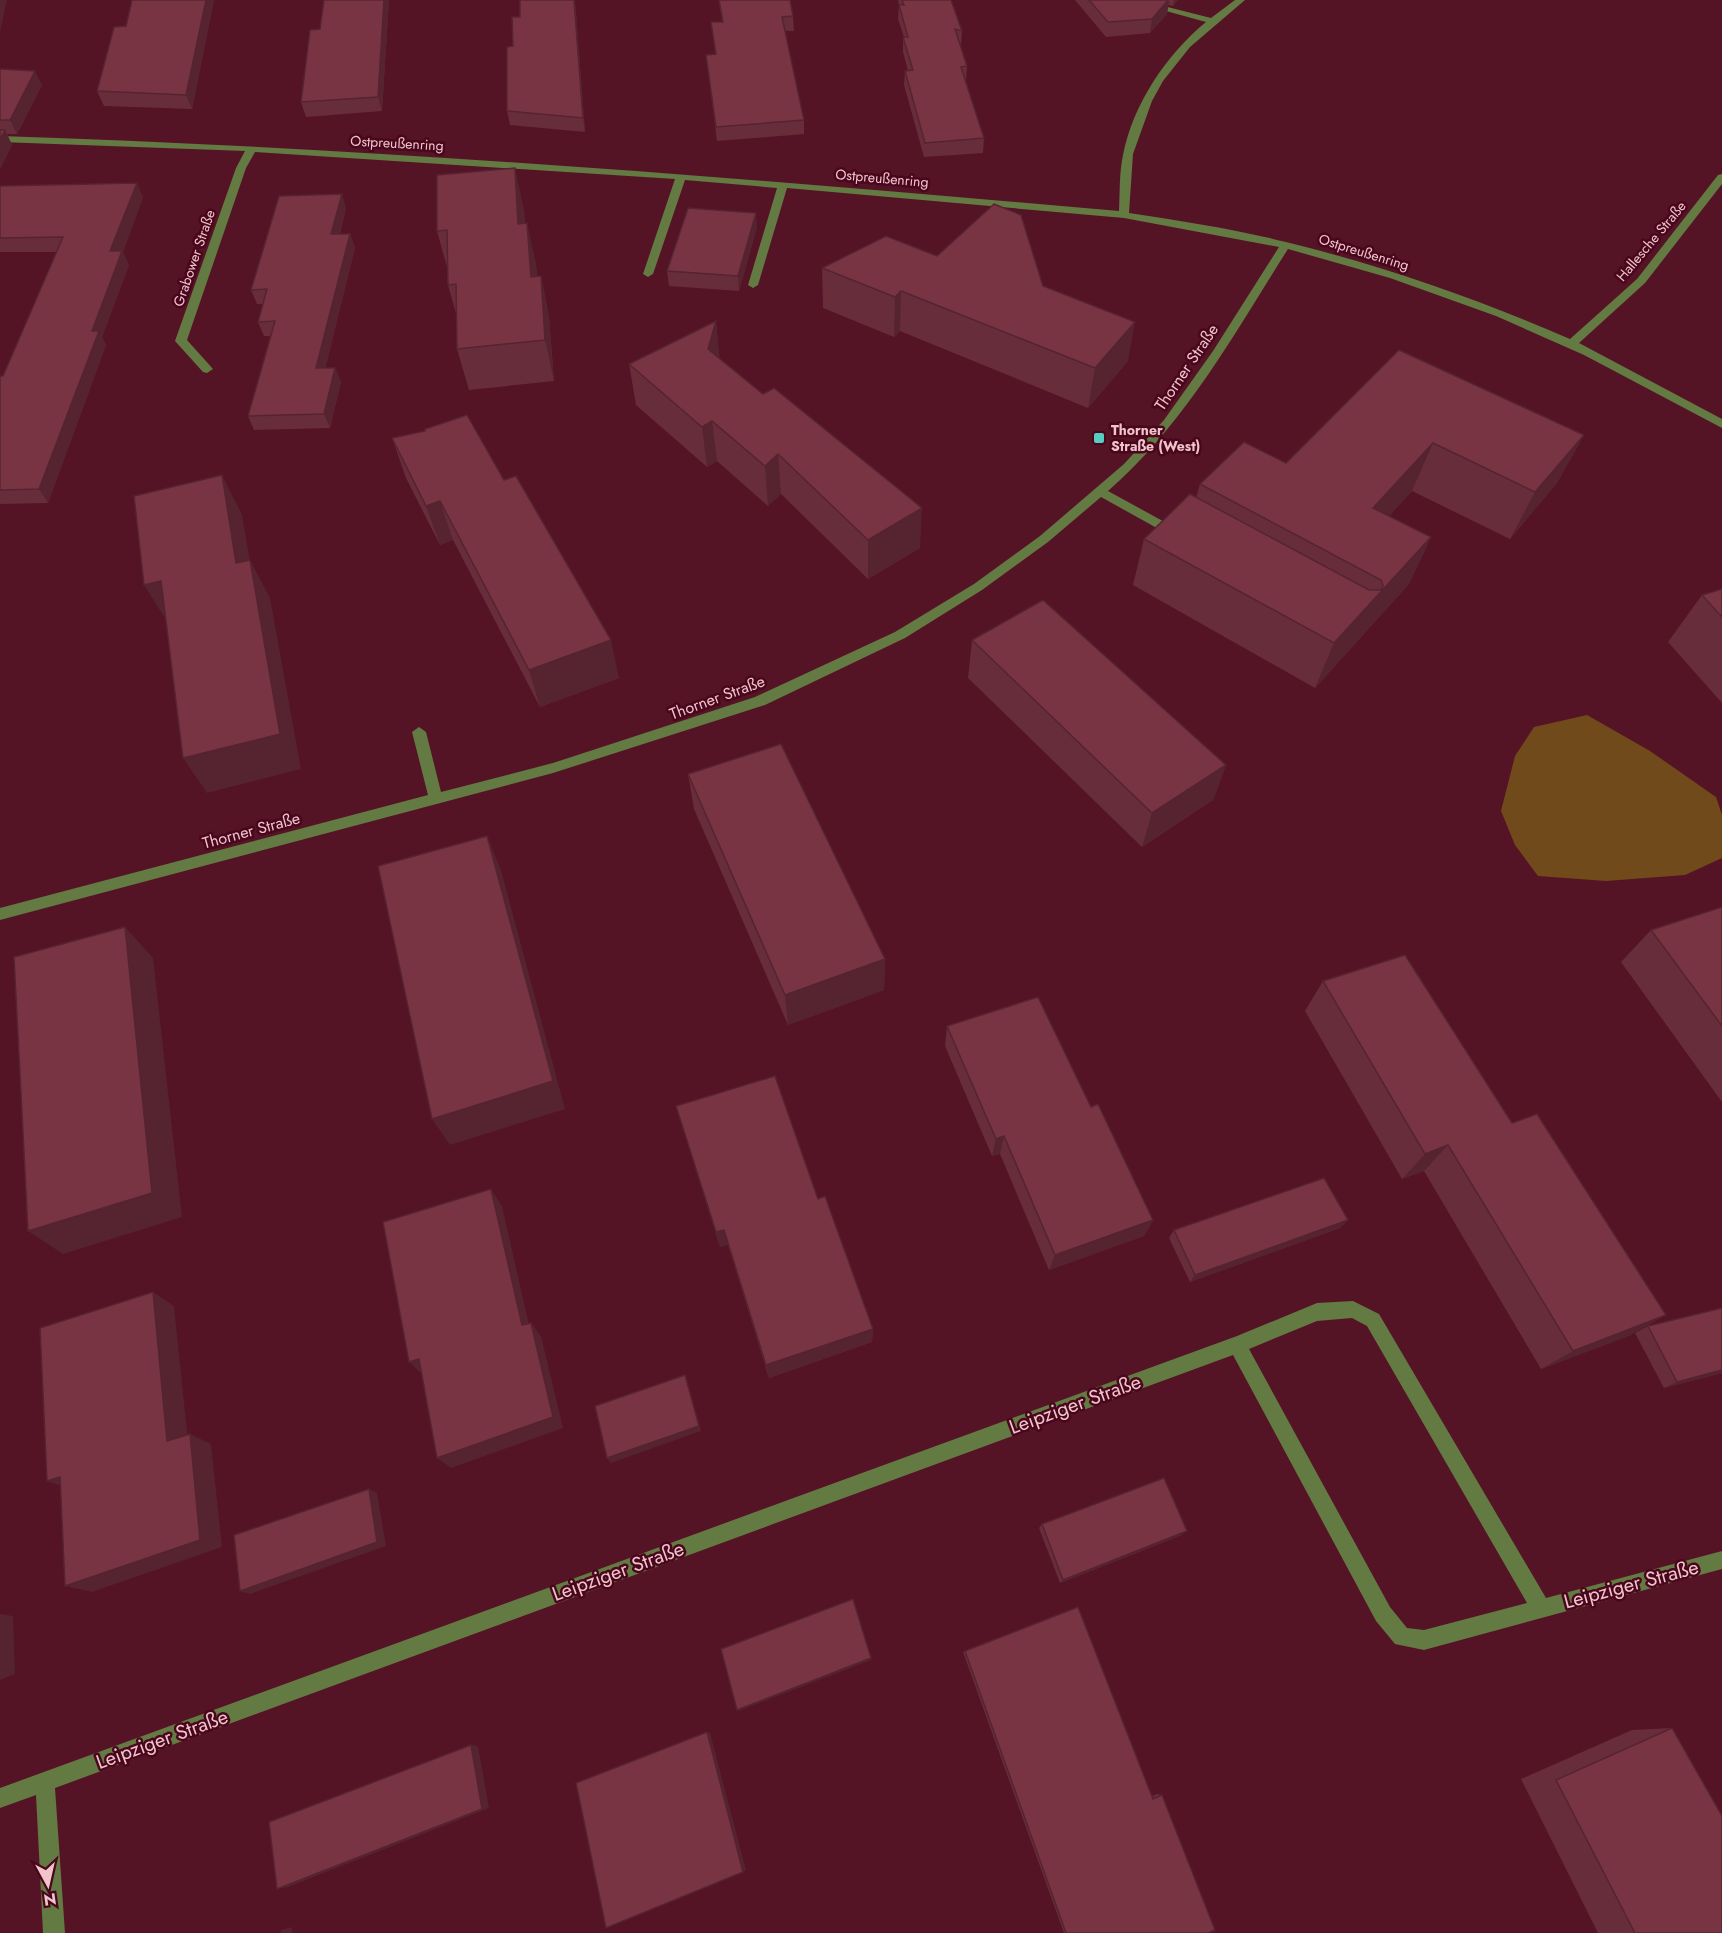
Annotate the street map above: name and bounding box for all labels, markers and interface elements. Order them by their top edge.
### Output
street label: Ostpreußenring [350,131,444,155]
street label: Ostpreußenring [835,164,929,192]
street label: Hallesche Straße [1611,197,1691,285]
street label: Grabower Straße [168,207,220,309]
street label: Ostpreußenring [1316,229,1412,275]
street label: Thorner Straße [1149,319,1224,415]
place label: Thorner Straße (West) [1111,420,1200,456]
marker: Thorner Straße (West) [1092,431,1106,445]
street label: Thorner Straße [666,670,768,725]
street label: Thorner Straße [200,806,302,855]
street label: Leipziger Straße [1005,1367,1145,1442]
street label: Leipziger Straße [548,1534,688,1609]
street label: Leipziger Straße [1561,1553,1702,1616]
street label: Leipziger Straße [92,1702,232,1777]
north arrow [18,1855,78,1915]
text: N [42,1887,58,1912]

